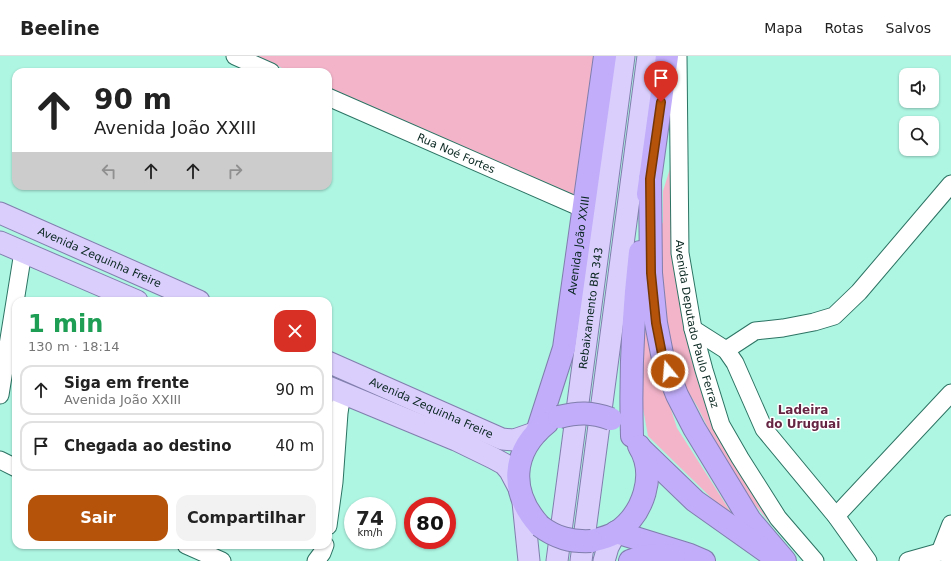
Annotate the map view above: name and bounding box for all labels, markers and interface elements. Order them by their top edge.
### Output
text: Beeline [20,17,100,39]
text: Mapa [764,20,802,36]
text: Rotas [824,20,864,36]
text: Salvos [886,20,931,36]
pin [644,61,678,102]
icon: arrive [650,67,672,89]
map controls [899,68,939,156]
button: sound [899,68,939,108]
text: 90 m [94,83,172,116]
icon: ahead [28,84,80,136]
button: search [899,116,939,156]
text: Avenida João XXIII [94,117,256,138]
street label: Rua Noé Fortes [415,131,497,176]
icon: left [98,160,120,182]
icon: ahead [140,160,162,182]
icon: ahead [182,160,204,182]
icon: right [224,160,246,182]
street label: Avenida João XXIII [566,195,592,295]
street label: Avenida Zequinha Freire [36,225,163,291]
street label: Avenida Deputado Paulo Ferraz [673,240,721,410]
street label: Rebaixamento BR 343 [577,247,606,370]
text: 1 min [28,310,103,338]
button: close [274,310,316,352]
text: 130 m · 18:14 [28,339,119,354]
position arrow [647,350,689,392]
text: Siga em frente [64,374,189,392]
street label: Avenida Zequinha Freire [367,375,495,441]
icon: ahead [30,379,52,401]
text: 90 m [276,381,314,399]
text: Avenida João XXIII [64,392,181,407]
district label: Ladeira do Uruguai [766,403,840,431]
icon: arrive [30,435,52,457]
text: Chegada ao destino [64,437,232,455]
text: 40 m [276,437,314,455]
button: Sair [28,495,168,541]
button: Compartilhar [176,495,316,541]
speed limit sign: 80 [404,497,456,549]
text: 74 [356,506,384,530]
text: km/h [357,527,383,538]

